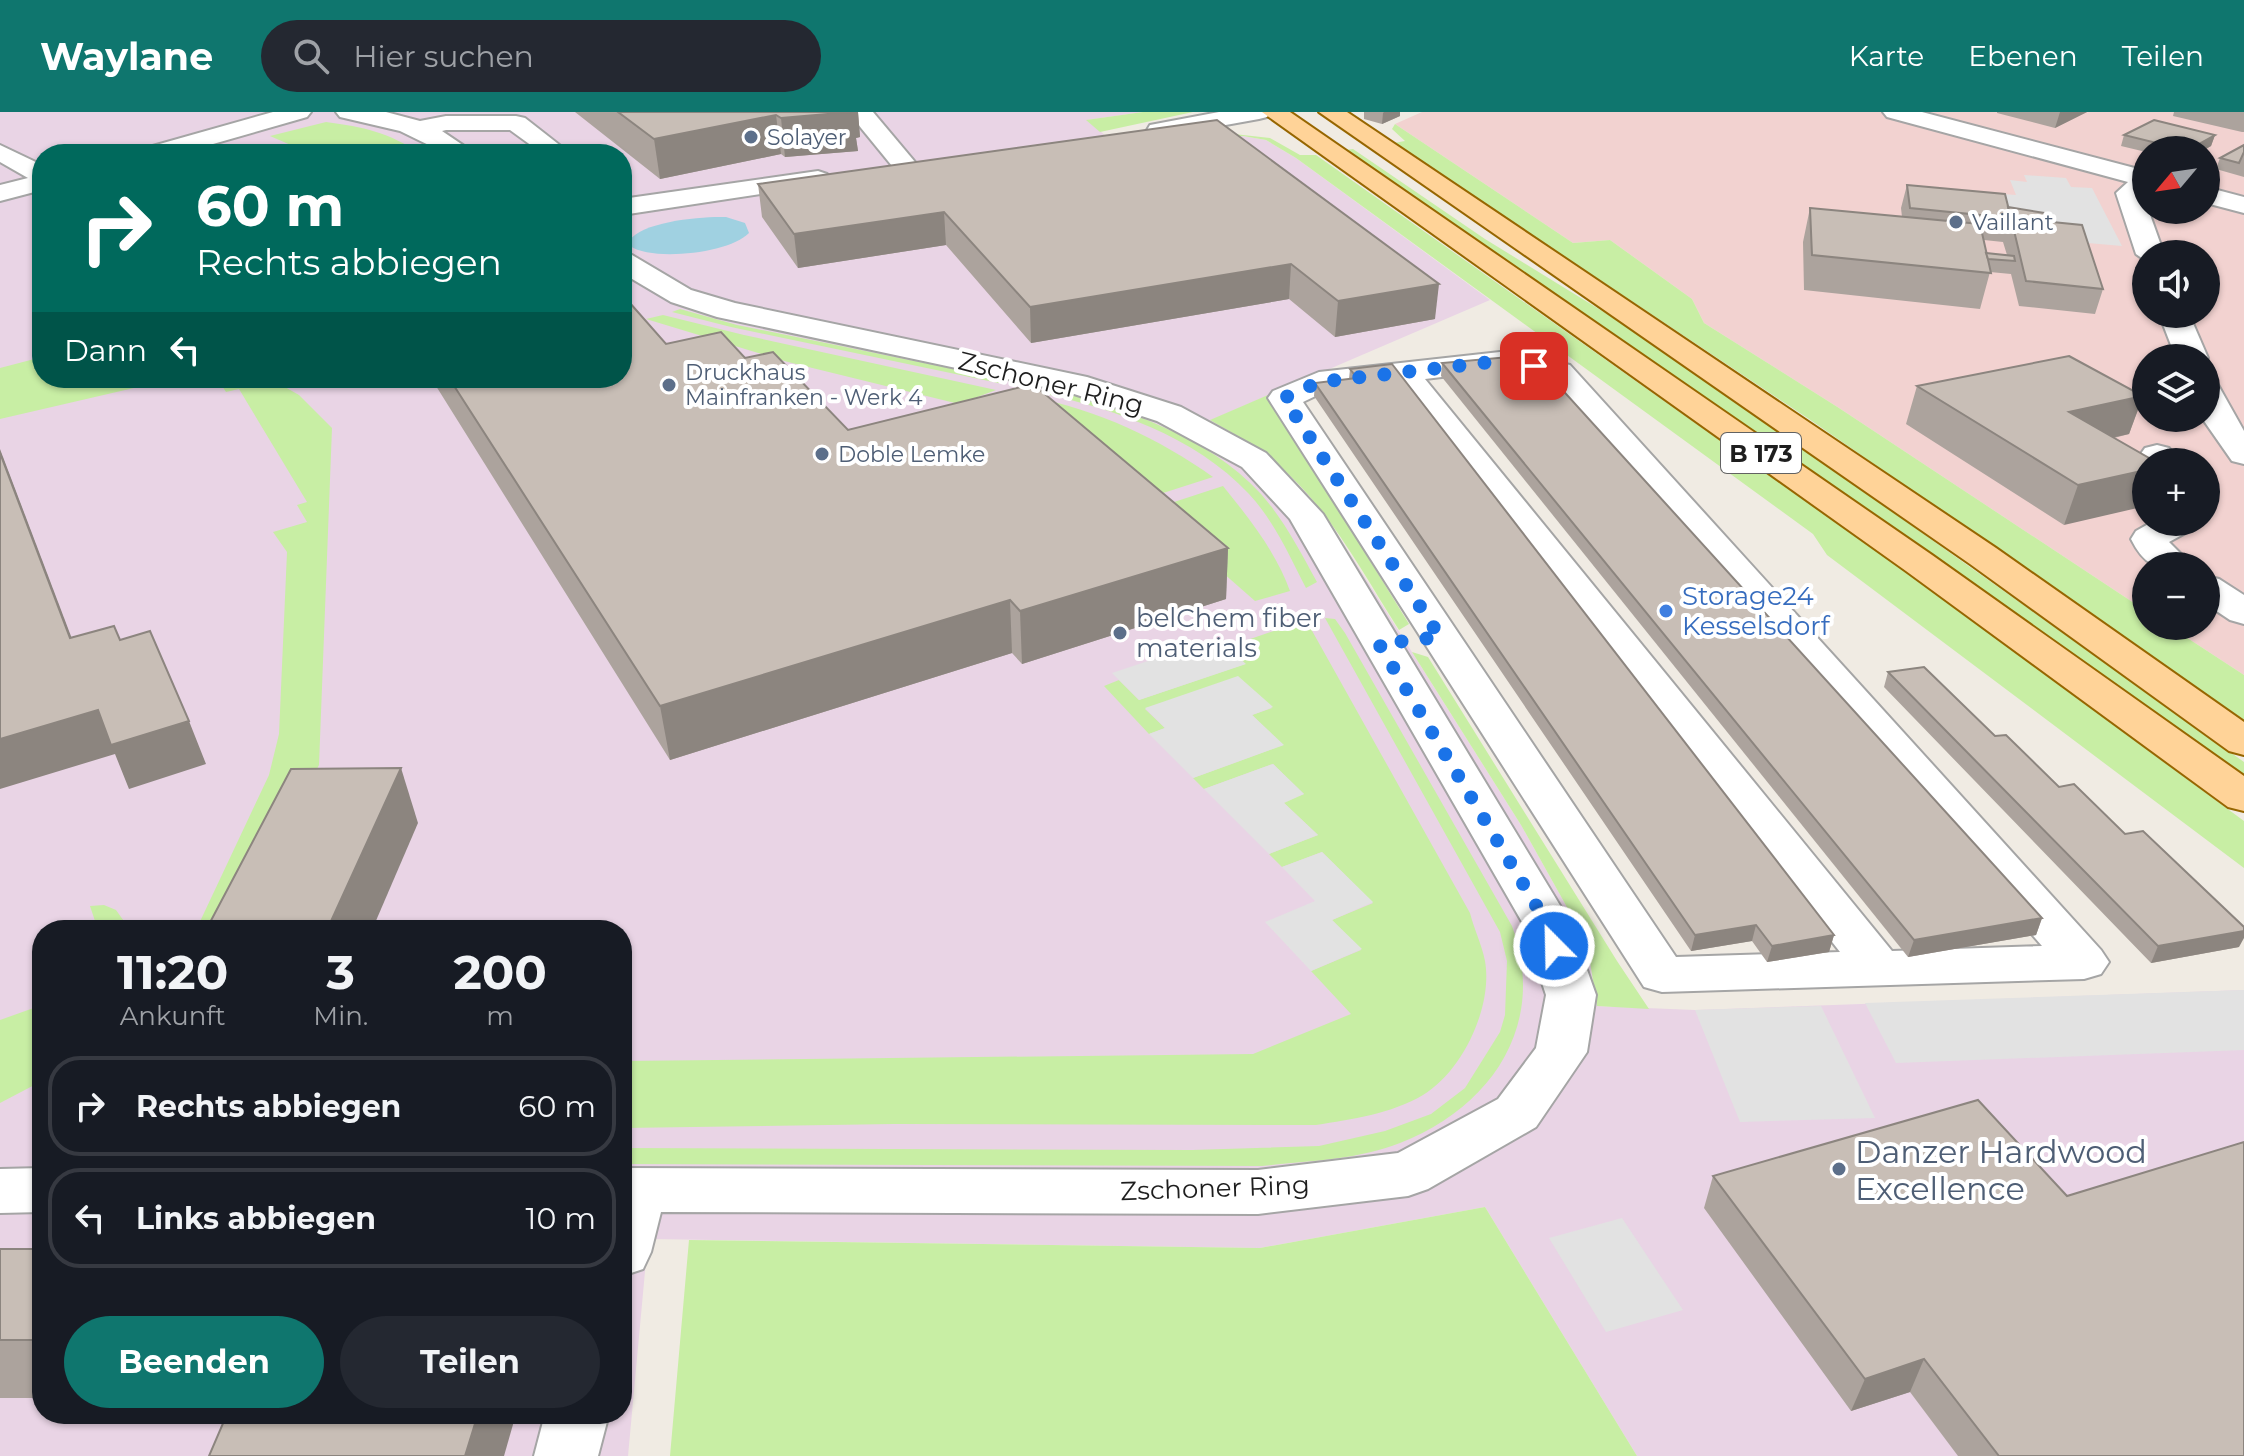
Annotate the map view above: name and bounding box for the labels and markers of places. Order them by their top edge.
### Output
place label: Solayer [767,124,847,151]
marker: Solayer [742,128,760,146]
place label: Vaillant [1972,209,2054,236]
marker: Vaillant [1947,213,1965,231]
pin [1500,332,1568,400]
place label: Druckhaus Mainfranken - Werk 4 [685,359,923,411]
marker: Druckhaus Mainfranken - Werk 4 [660,376,678,394]
place label: Doble Lemke [838,441,985,468]
marker: Doble Lemke [813,445,831,463]
place label: Storage24 Kesselsdorf [1682,580,1831,642]
place label: belChem fiber materials [1136,602,1322,664]
marker: Storage24 Kesselsdorf [1657,602,1675,620]
marker: belChem fiber materials [1111,624,1129,642]
place label: Danzer Hardwood Excellence [1855,1132,2147,1208]
marker: Danzer Hardwood Excellence [1830,1160,1848,1178]

